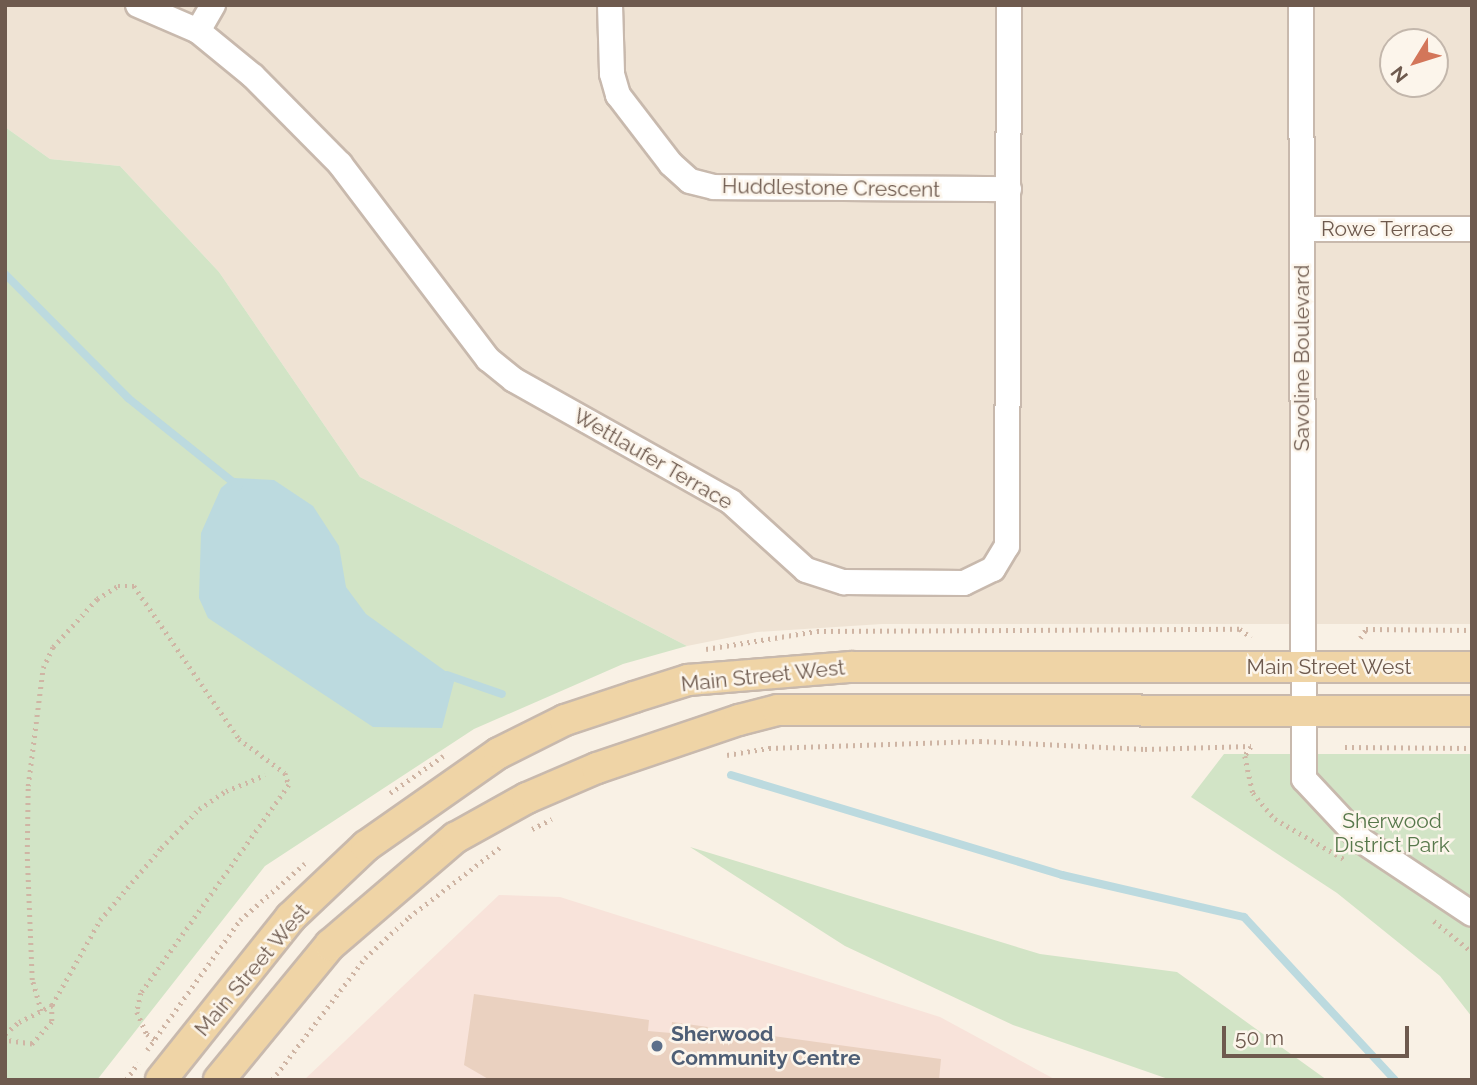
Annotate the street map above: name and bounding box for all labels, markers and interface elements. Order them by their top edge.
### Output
north arrow [1379,28,1449,98]
text: N [1386,62,1412,87]
street label: Huddlestone Crescent [722,173,940,203]
street label: Rowe Terrace [1321,216,1453,242]
street label: Savoline Boulevard [1289,265,1315,451]
street label: Wettlaufer Terrace [568,403,738,515]
street label: Main Street West [1246,654,1412,680]
street label: Main Street West [679,655,847,697]
park label: Sherwood District Park [1334,808,1450,858]
street label: Main Street West [189,898,315,1042]
scale bar [1225,1012,1412,1056]
place label: Sherwood Community Centre [671,1021,861,1071]
text: 50 m [1235,1025,1284,1050]
marker: Sherwood Community Centre [649,1038,665,1054]

